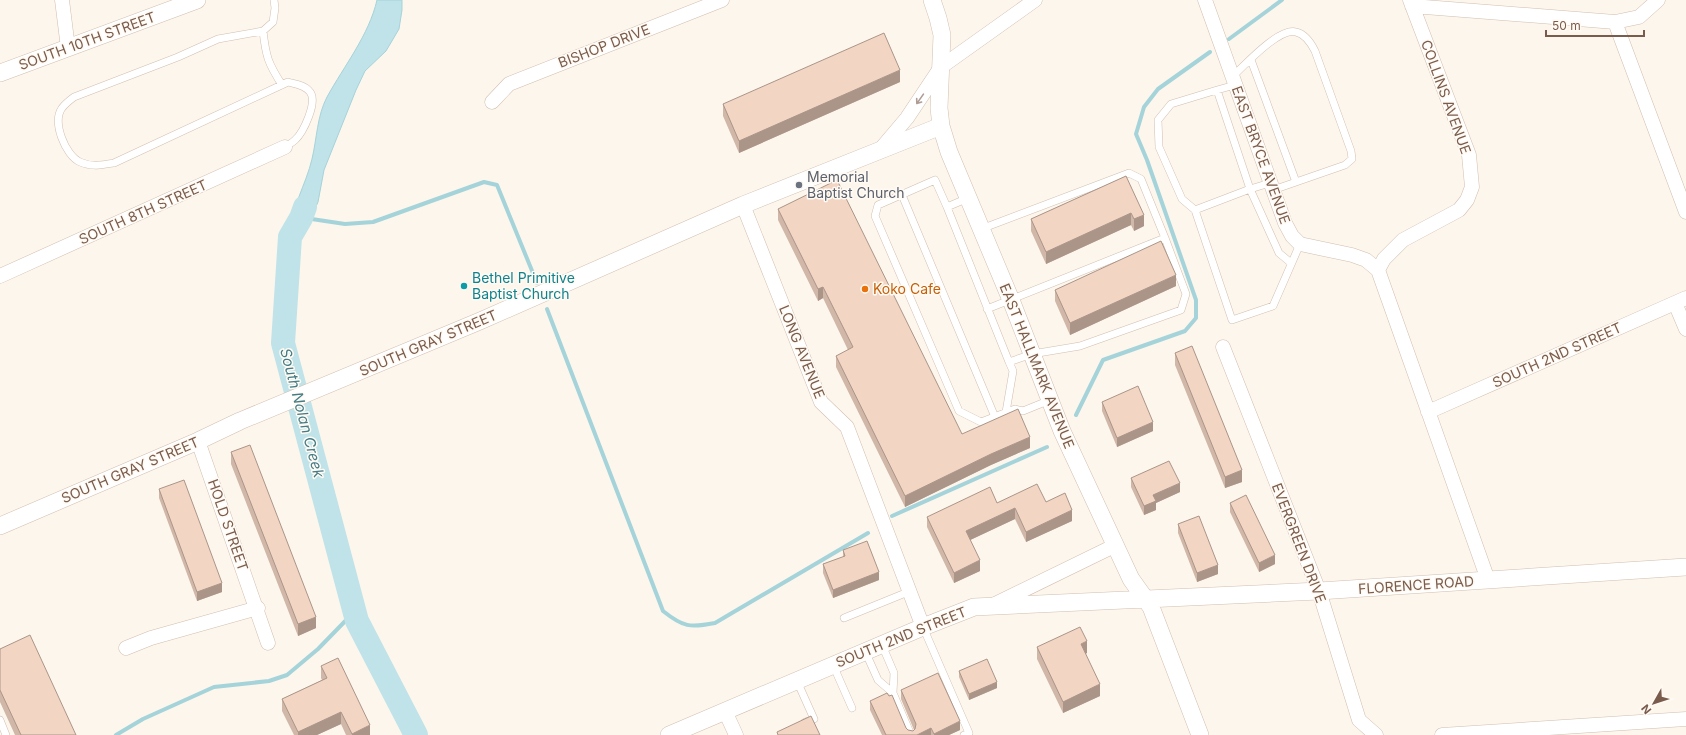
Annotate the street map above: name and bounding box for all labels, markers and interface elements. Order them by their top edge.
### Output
street label: SOUTH 10TH STREET [16,8,158,73]
scale bar [1546,12,1644,38]
text: 50 m [1552,18,1581,33]
street label: BISHOP DRIVE [556,20,652,71]
street label: COLLINS AVENUE [1418,37,1475,156]
street label: EAST BRYCE AVENUE [1229,83,1294,226]
one-way arrow [916,94,924,105]
place label: Memorial Baptist Church [807,168,905,201]
street label: SOUTH 8TH STREET [76,176,209,247]
marker: Memorial Baptist Church [794,180,804,190]
place label: Bethel Primitive Baptist Church [472,269,575,302]
place label: Koko Cafe [873,280,941,297]
marker: Bethel Primitive Baptist Church [459,281,469,291]
street label: EAST HALLMARK AVENUE [996,281,1078,451]
marker: Koko Cafe [860,284,870,294]
street label: LONG AVENUE [776,303,829,401]
street label: SOUTH GRAY STREET [356,306,499,379]
street label: SOUTH 2ND STREET [1490,318,1624,391]
water label: South Nolan Creek [276,346,329,481]
street label: SOUTH GRAY STREET [58,433,201,506]
street label: HOLD STREET [205,477,252,573]
street label: EVERGREEN DRIVE [1269,480,1330,605]
street label: FLORENCE ROAD [1357,572,1474,597]
street label: SOUTH 2ND STREET [833,603,969,671]
north arrow [1634,683,1674,723]
text: N [1638,702,1654,717]

